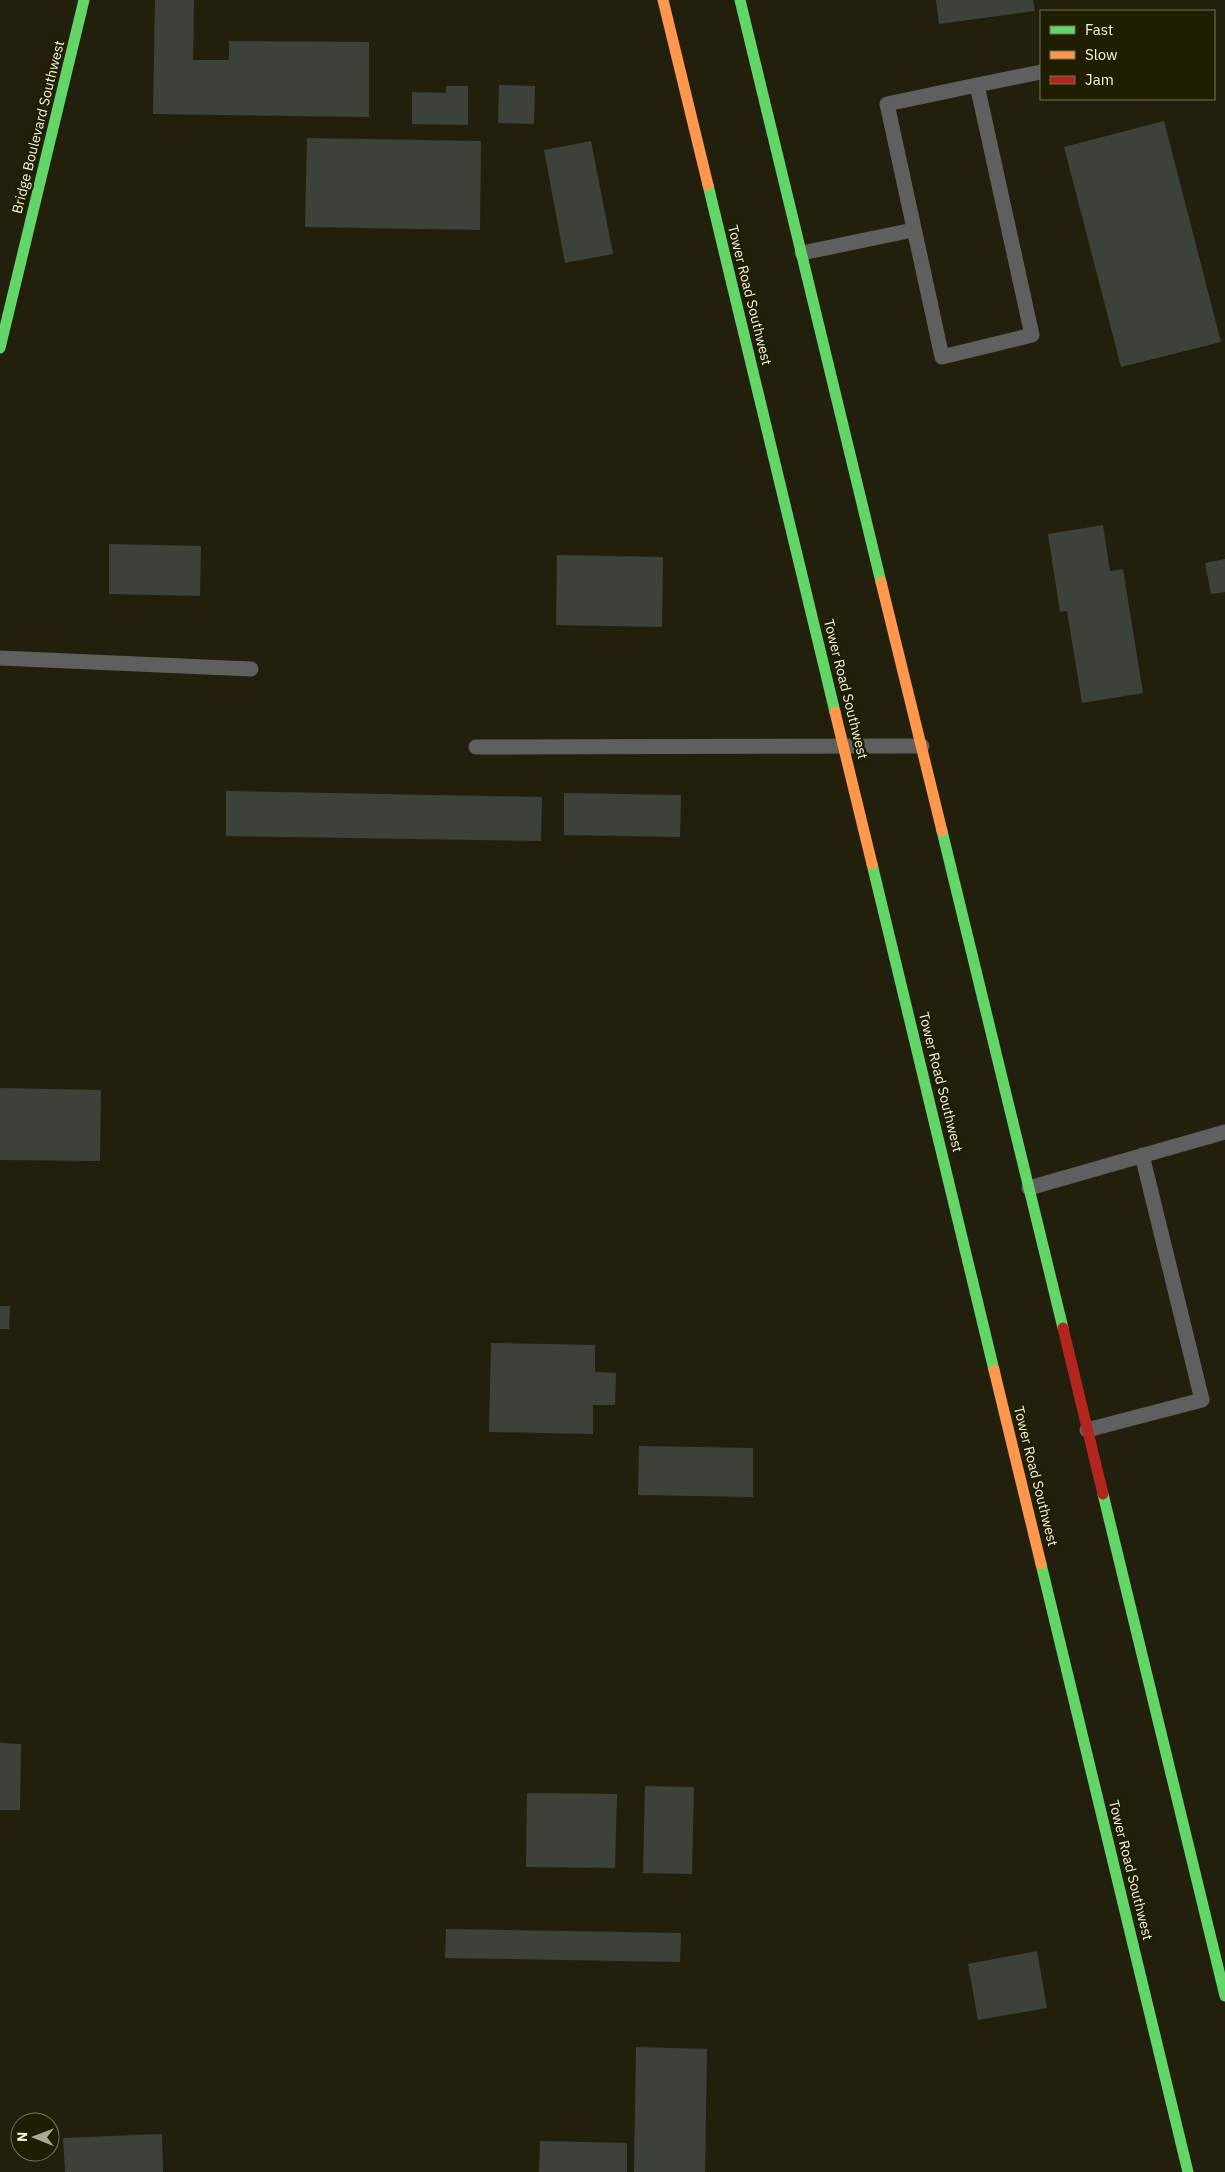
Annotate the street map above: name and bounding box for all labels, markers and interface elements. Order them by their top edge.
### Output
legend [1040,10,1215,100]
text: Fast [1085,20,1113,39]
street label: Bridge Boulevard Southwest [8,38,68,216]
text: Slow [1085,45,1118,64]
text: Jam [1085,70,1114,89]
street label: Tower Road Southwest [724,223,776,367]
street label: Tower Road Southwest [820,617,872,761]
street label: Tower Road Southwest [915,1010,967,1154]
street label: Tower Road Southwest [1010,1404,1062,1548]
street label: Tower Road Southwest [1105,1798,1157,1942]
north arrow [10,2112,60,2162]
text: N [13,2132,31,2142]

